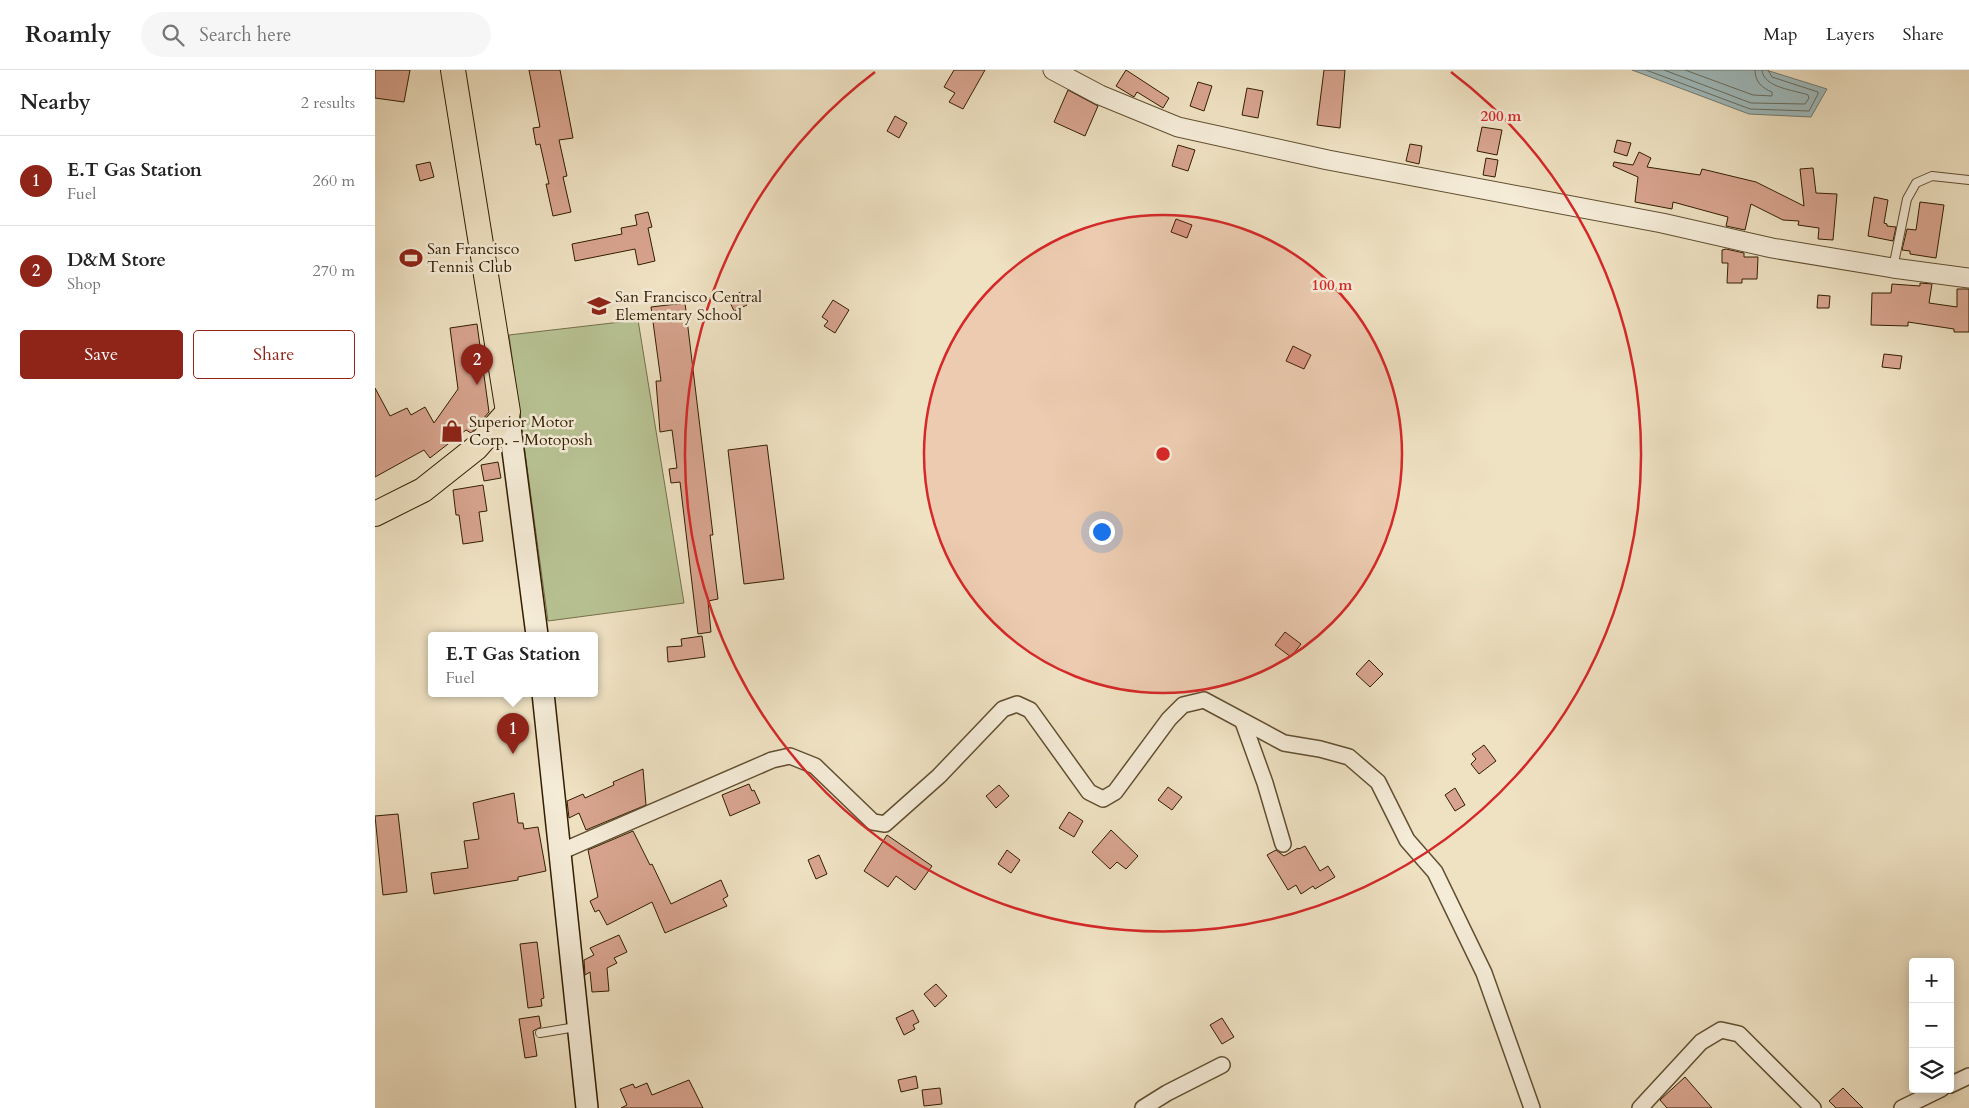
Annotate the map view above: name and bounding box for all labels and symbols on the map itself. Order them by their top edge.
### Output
text: 200 m [1481,106,1522,126]
place label: San Francisco Tennis Club [427,238,520,278]
sports icon: San Francisco Tennis Club [398,245,424,271]
text: 100 m [1312,275,1353,295]
place label: San Francisco Central Elementary School [615,286,762,326]
school or university icon: San Francisco Central Elementary School [586,293,612,319]
pin: 2 [461,344,493,385]
place label: Superior Motor Corp. - Motoposh [469,411,593,451]
shop icon: Superior Motor Corp. - Motoposh [439,418,465,444]
centre of rings [1154,445,1172,463]
your location [1089,519,1115,545]
pin: 1 [497,713,529,754]

